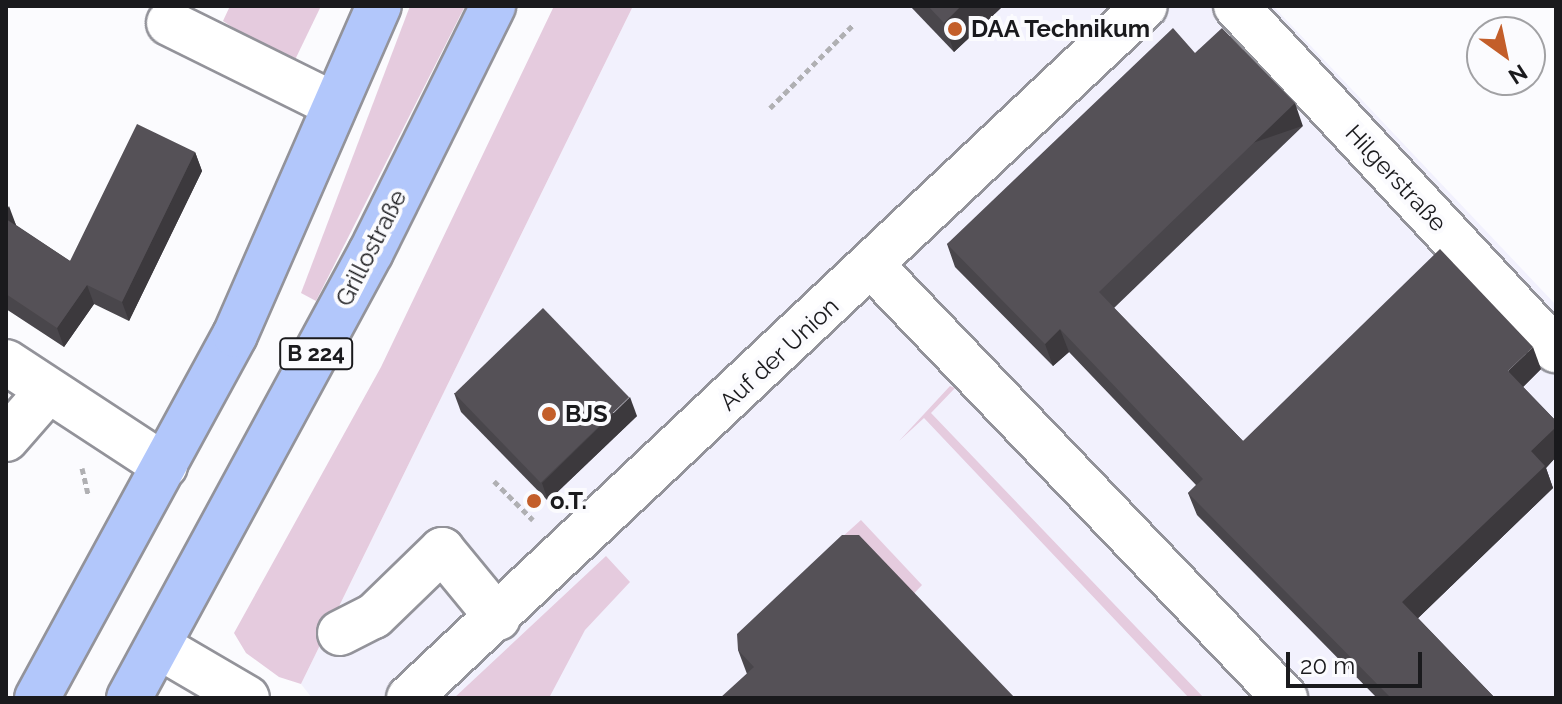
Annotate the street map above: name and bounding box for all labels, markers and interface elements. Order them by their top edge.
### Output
place label: DAA Technikum [971,15,1152,43]
north arrow [1466,16,1546,96]
marker: DAA Technikum [946,20,964,38]
text: N [1504,59,1532,90]
street label: Hilgerstraße [1339,119,1453,237]
street label: Grillostraße [329,185,413,311]
street label: Auf der Union [713,291,845,417]
road number: B 224 [278,336,354,372]
place label: BJS [565,400,608,428]
marker: BJS [540,405,558,423]
place label: o.T. [550,487,587,515]
marker: o.T. [525,492,543,510]
scale bar [1290,636,1426,686]
text: 20 m [1300,651,1355,680]

